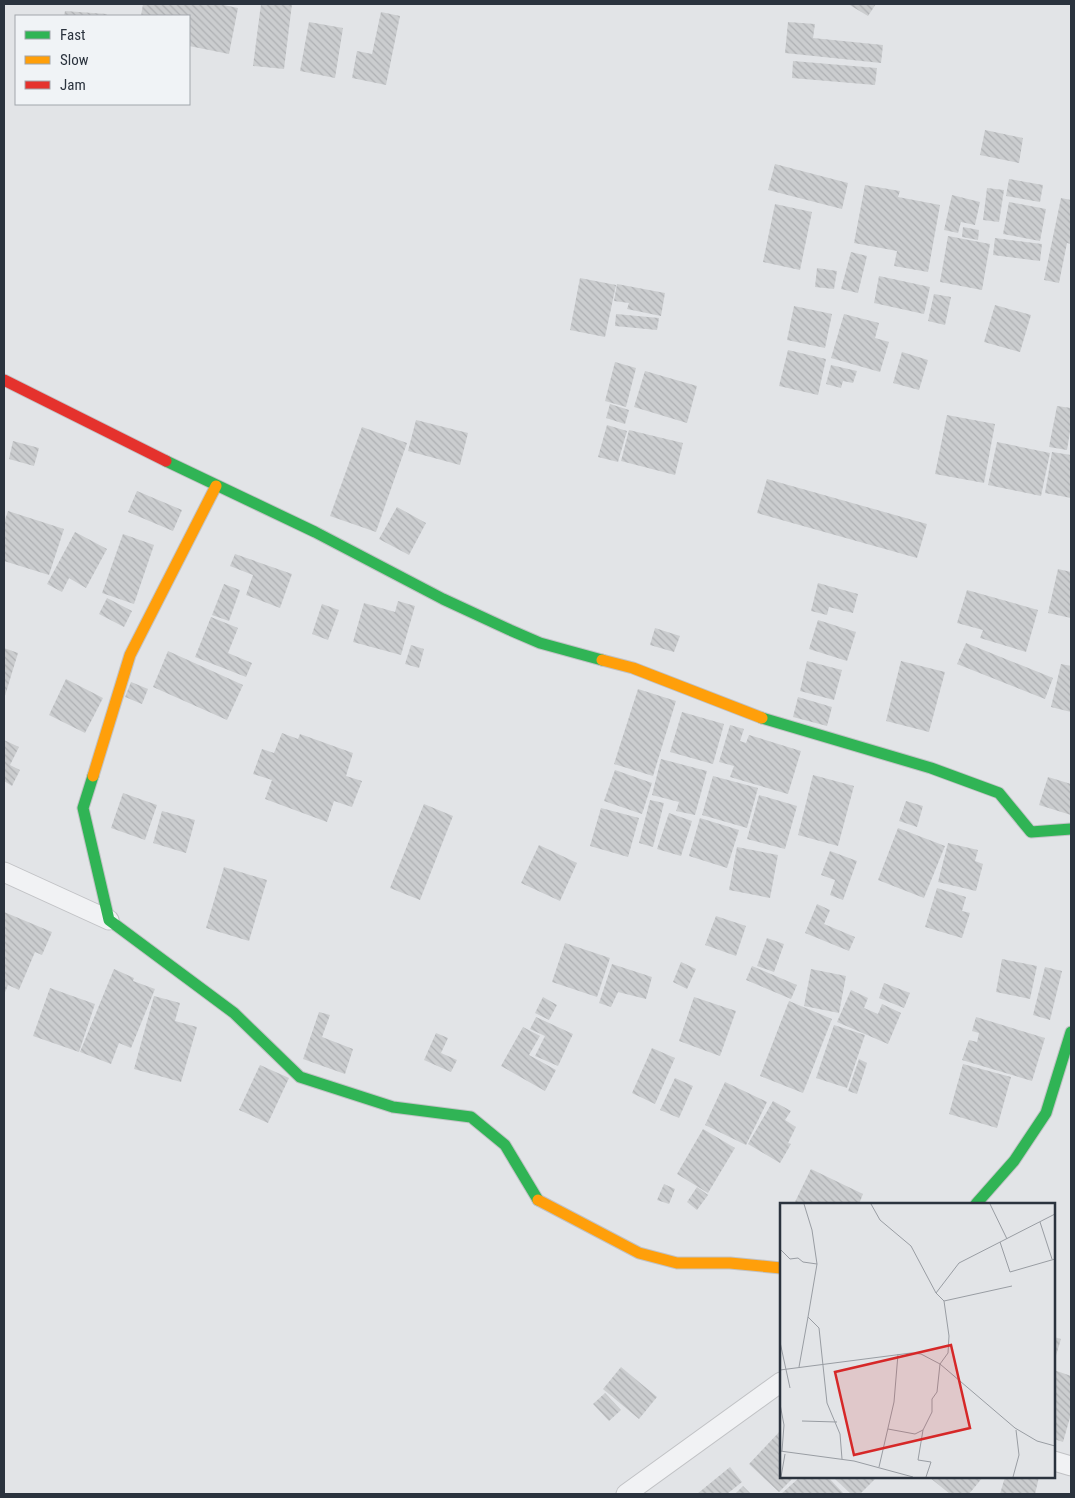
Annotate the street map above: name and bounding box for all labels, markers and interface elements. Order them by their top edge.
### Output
legend [15,15,190,105]
text: Fast [60,26,85,44]
text: Slow [60,51,89,69]
text: Jam [60,76,86,94]
inset map [780,1203,1055,1478]

